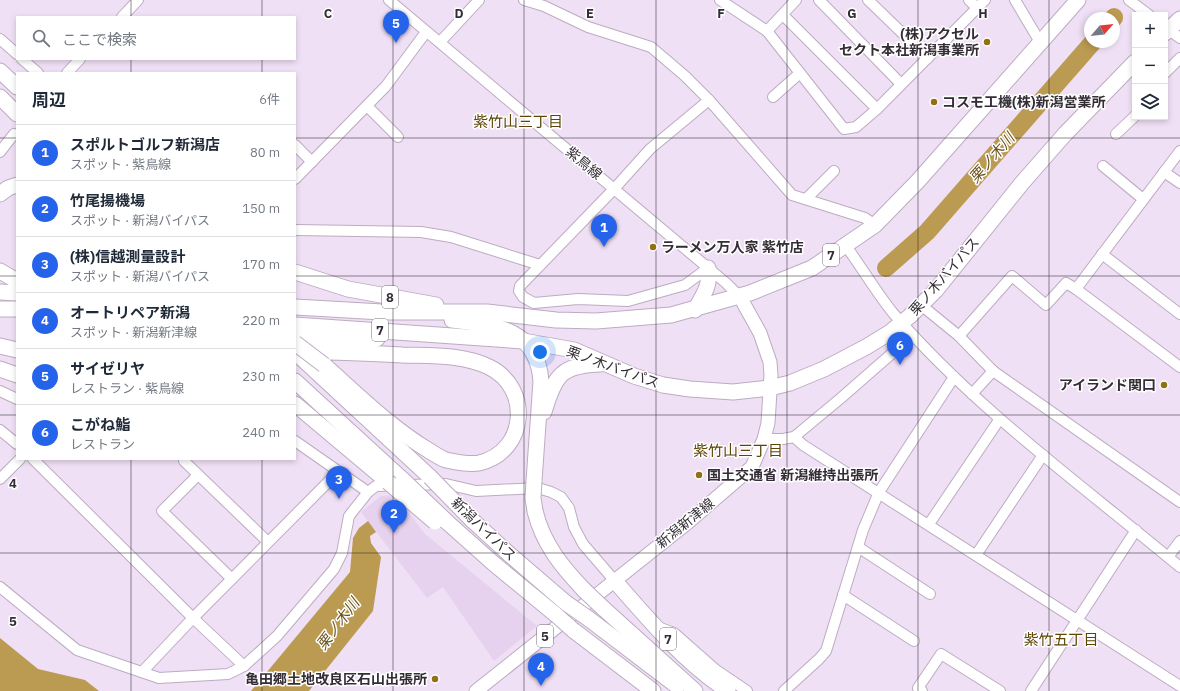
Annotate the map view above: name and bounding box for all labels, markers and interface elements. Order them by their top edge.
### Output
text: C [324,5,333,22]
text: D [454,5,464,22]
text: E [586,5,594,22]
text: F [717,5,725,22]
text: G [847,5,857,22]
text: H [978,5,988,22]
pin: 5 [383,10,409,43]
north arrow [1084,12,1120,48]
map controls [1132,12,1168,120]
button: + [1132,12,1168,48]
search box [16,16,296,60]
place label: (株)アクセル セクト本社新潟事業所 [839,25,979,59]
icon: search [30,27,52,49]
text: ここで検索 [62,30,137,49]
marker: (株)アクセル セクト本社新潟事業所 [982,37,992,47]
button: − [1132,48,1168,84]
button: layers [1132,84,1168,120]
text: 周辺 [32,89,66,111]
text: 6件 [259,91,280,108]
place label: コスモ工機(株)新潟営業所 [942,93,1105,111]
marker: コスモ工機(株)新潟営業所 [929,97,939,107]
district label: 紫竹山三丁目 [473,112,563,131]
water label: 栗ノ木川 [965,127,1020,187]
text: スポルトゴルフ新潟店 [70,135,220,154]
street label: 紫鳥線 [562,143,606,183]
text: 1 [41,144,49,161]
text: 80 m [250,144,280,161]
text: スポット · 紫鳥線 [70,156,171,173]
text: 竹尾揚機場 [70,191,145,210]
text: 2 [41,200,49,217]
text: 150 m [242,200,280,217]
text: スポット · 新潟バイパス [70,212,210,229]
pin: 1 [591,214,617,247]
street label: 栗ノ木バイパス [905,233,983,319]
place label: ラーメン万人家 紫竹店 [661,238,804,256]
marker: ラーメン万人家 紫竹店 [648,242,658,252]
road number: 7 [823,244,839,266]
text: (株)信越測量設計 [70,247,185,266]
text: 3 [41,256,49,273]
text: 170 m [242,256,280,273]
text: スポット · 新潟バイパス [70,268,210,285]
road number: 8 [382,286,398,308]
text: オートリペア新潟 [70,303,190,322]
text: 4 [41,312,49,329]
text: 220 m [242,312,280,329]
road number: 7 [372,319,388,341]
text: スポット · 新潟新津線 [70,324,197,341]
pin: 6 [887,332,913,365]
your location [530,342,550,362]
street label: 栗ノ木バイパス [564,342,662,392]
text: サイゼリヤ [70,359,145,378]
text: 5 [41,368,49,385]
text: 230 m [242,368,280,385]
place label: アイランド関口 [1059,376,1156,394]
text: レストラン · 紫鳥線 [70,380,184,397]
marker: アイランド関口 [1159,380,1169,390]
text: こがね鮨 [70,415,130,434]
text: 6 [41,424,49,441]
text: 240 m [242,424,280,441]
text: レストラン [70,436,135,453]
district label: 紫竹山三丁目 [693,441,783,460]
pin: 3 [326,466,352,499]
place label: 国土交通省 新潟維持出張所 [707,466,878,484]
marker: 国土交通省 新潟維持出張所 [694,470,704,480]
text: 4 [9,475,17,492]
street label: 新潟バイパス [448,493,520,565]
street label: 新潟新津線 [652,494,718,552]
pin: 2 [381,500,407,533]
water label: 栗ノ木川 [312,592,364,653]
text: 5 [9,613,17,630]
road number: 5 [537,625,553,647]
road number: 7 [660,628,676,650]
district label: 紫竹五丁目 [1023,630,1099,649]
pin: 4 [528,653,554,686]
place label: 亀田郷土地改良区石山出張所 [245,670,427,688]
marker: 亀田郷土地改良区石山出張所 [430,674,440,684]

